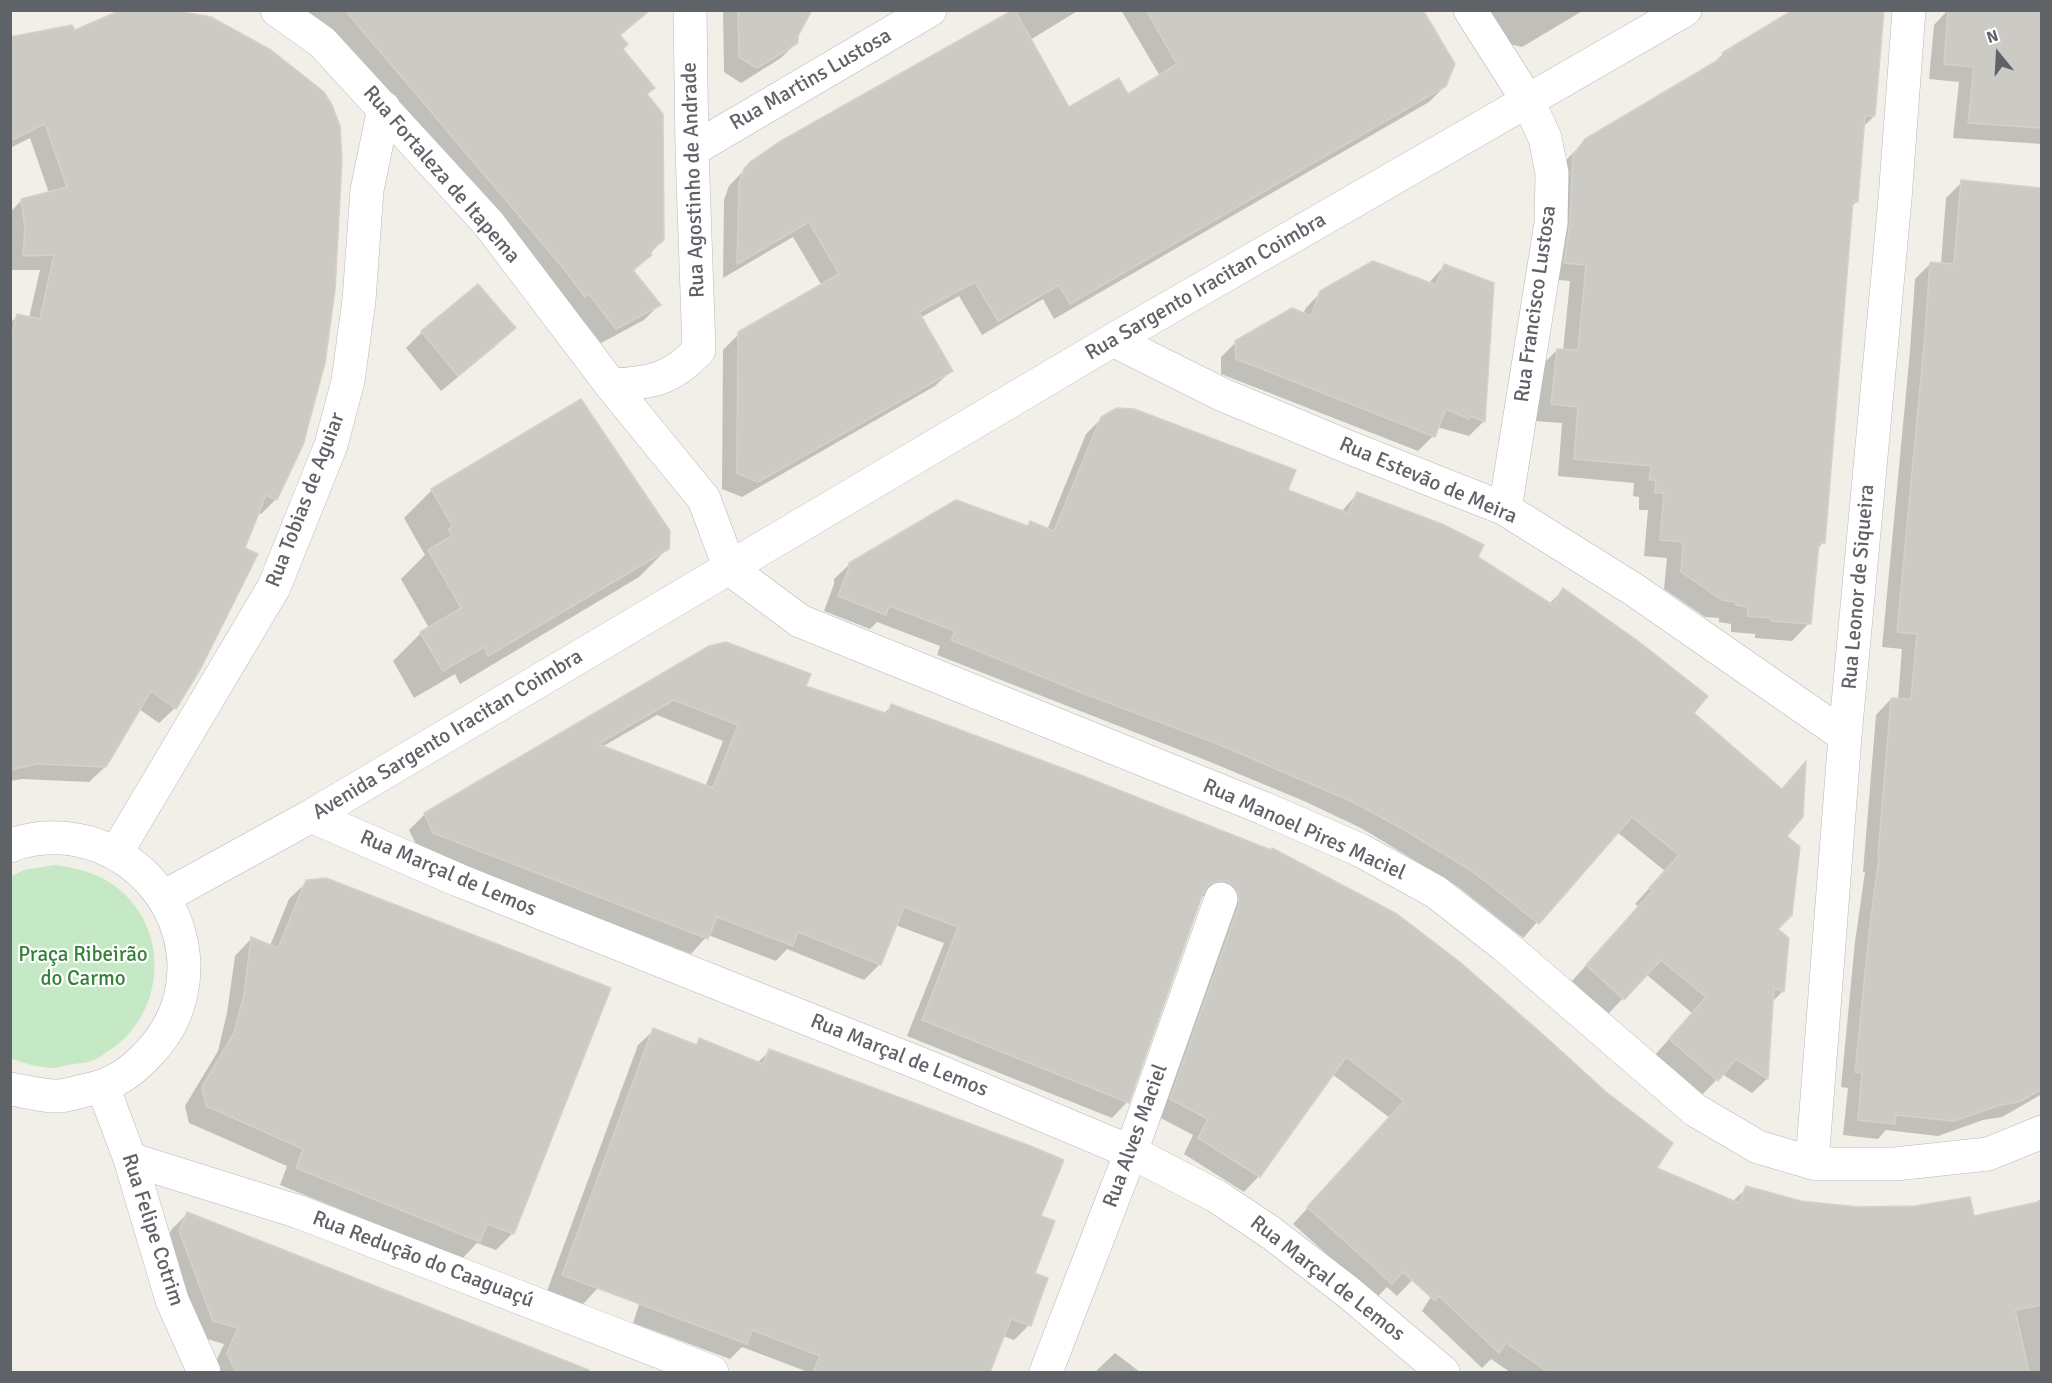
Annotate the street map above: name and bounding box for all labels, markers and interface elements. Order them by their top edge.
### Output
street label: Rua Martins Lustosa [726,24,896,136]
north arrow [1968,24,2028,84]
text: N [1984,26,2001,48]
street label: Rua Agostinho de Andrade [677,62,711,298]
street label: Rua Fortaleza de Itapema [357,81,525,269]
street label: Rua Francisco Lustosa [1510,204,1562,404]
street label: Rua Sargento Iracitan Coimbra [1081,208,1331,366]
street label: Rua Tobias de Aguiar [261,409,351,591]
street label: Rua Estevão de Meira [1335,432,1521,530]
street label: Rua Leonor de Siqueira [1837,483,1881,691]
street label: Avenida Sargento Iracitan Coimbra [308,644,588,826]
street label: Rua Manoel Pires Maciel [1199,774,1409,886]
street label: Rua Marçal de Lemos [356,825,540,923]
park label: Praça Ribeirão do Carmo [18,942,148,992]
street label: Rua Marçal de Lemos [807,1009,991,1103]
street label: Rua Alves Maciel [1098,1061,1174,1211]
street label: Rua Felipe Cotrim [115,1151,189,1309]
street label: Rua Redução do Caaguaçú [309,1206,537,1314]
street label: Rua Marçal de Lemos [1245,1211,1409,1347]

